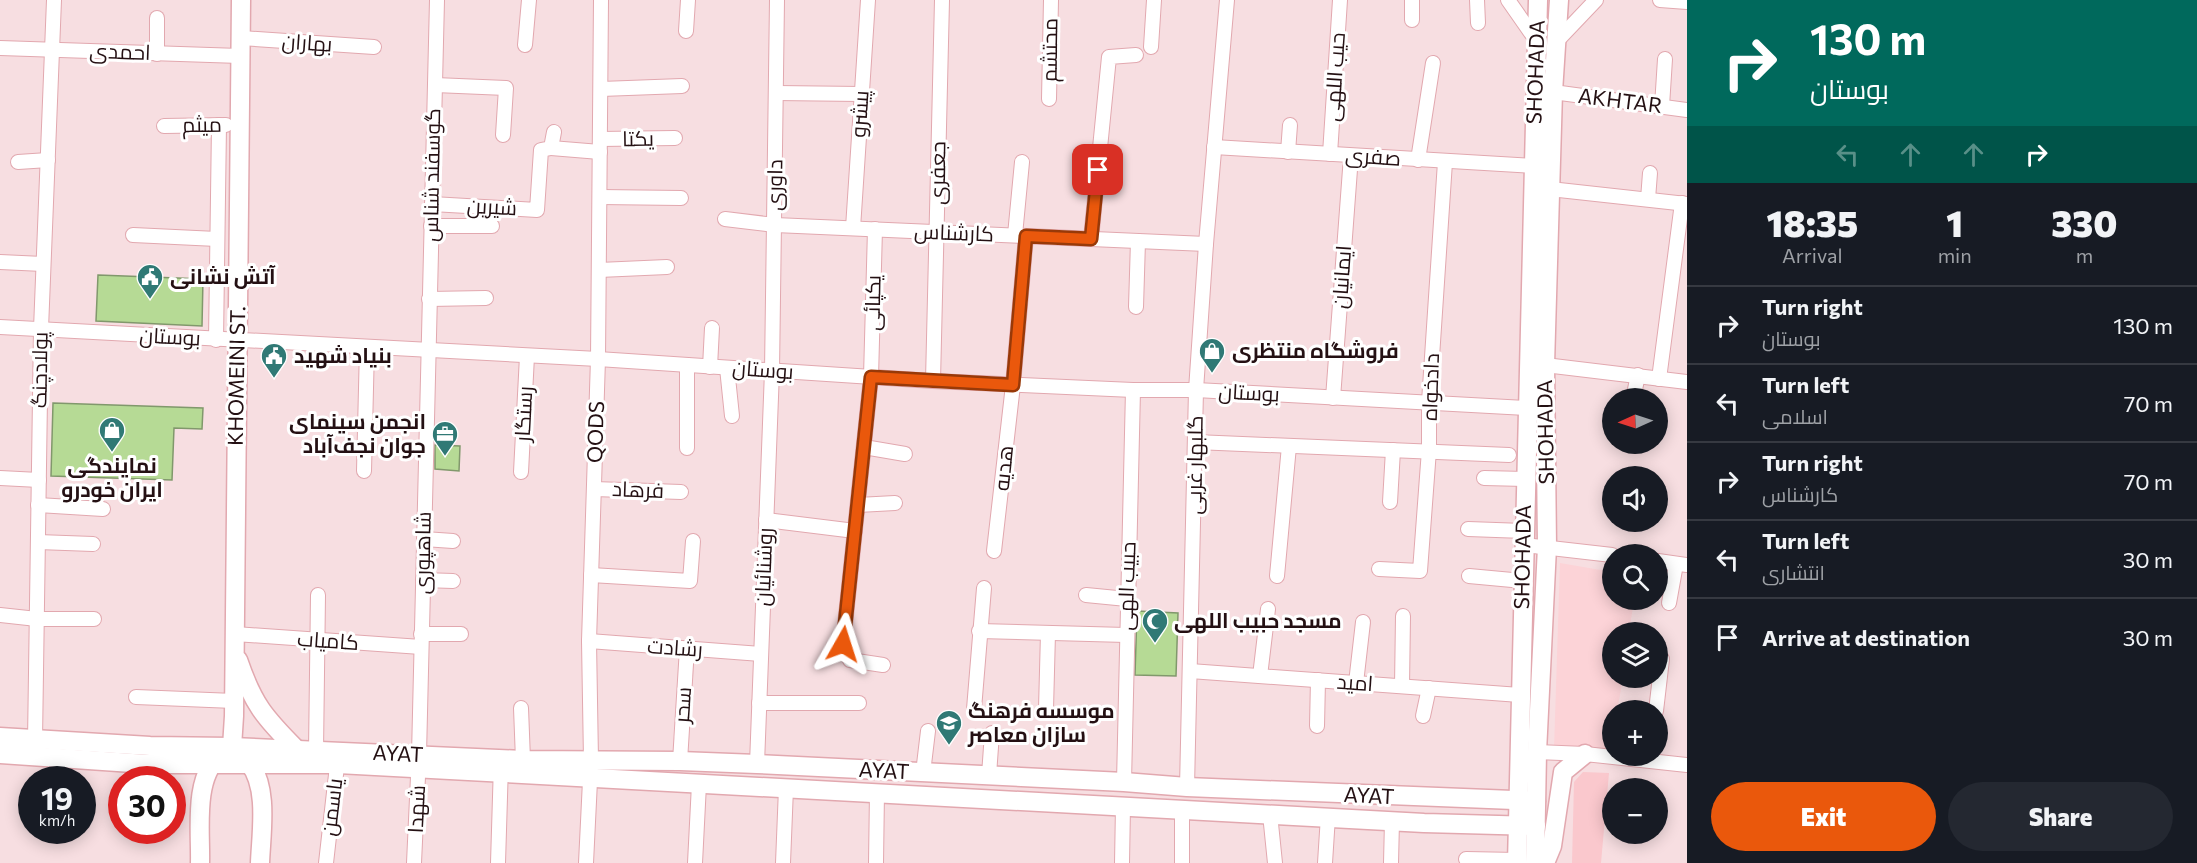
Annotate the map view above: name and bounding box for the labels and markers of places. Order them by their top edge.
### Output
pin [1072,144,1123,195]
public building icon: آتش نشانی [135,262,165,300]
place label: آتش نشانی [170,263,276,289]
shop icon: فروشگاه منتظری [1197,336,1227,374]
place label: فروشگاه منتظری [1232,337,1399,364]
public building icon: بنیاد شهید [259,341,289,379]
place label: بنیاد شهید [294,342,392,369]
place label: انجمن سینمای جوان نجف‌آباد [289,408,426,459]
shop icon: نمایندگی ایران خودرو [97,415,127,453]
office icon: انجمن سینمای جوان نجف‌آباد [430,419,460,457]
place label: نمایندگی ایران خودرو [61,452,163,503]
mosque icon: مسجد حبیب اللهی [1140,606,1170,644]
place label: مسجد حبیب اللهی [1174,607,1342,634]
place label: موسسه فرهنگ سازان معاصر [967,697,1115,747]
school or university icon: موسسه فرهنگ سازان معاصر [934,708,964,746]

